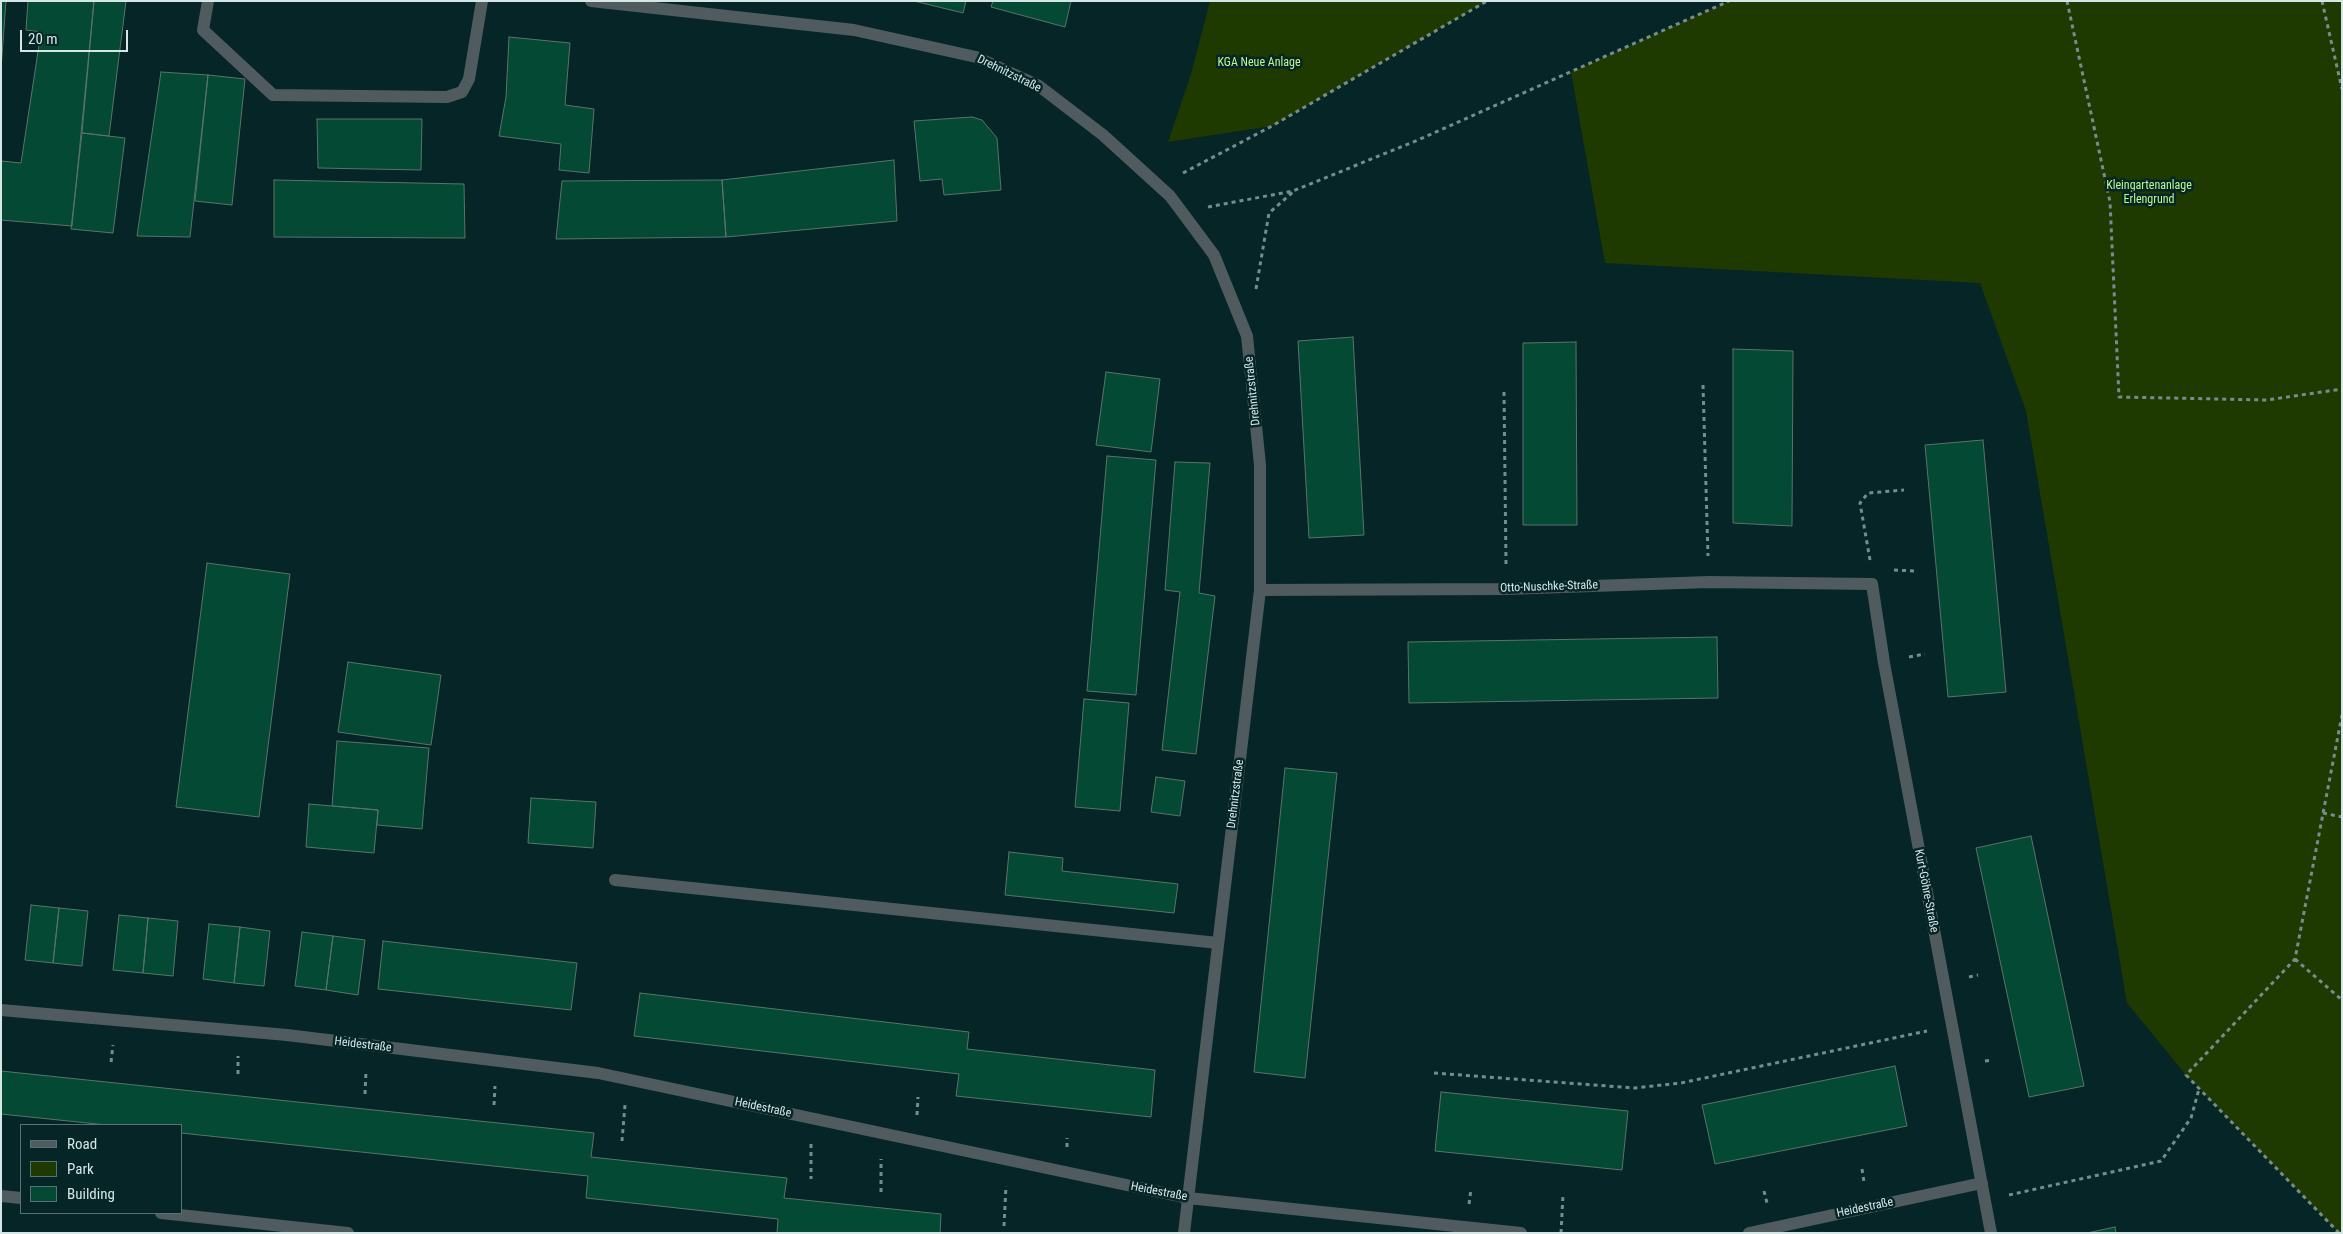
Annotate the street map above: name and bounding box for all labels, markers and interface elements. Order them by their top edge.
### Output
scale bar [22,20,130,52]
text: 20 m [28,30,58,48]
street label: Drehnitzstraße [975,52,1043,96]
park label: KGA Neue Anlage [1217,56,1301,70]
park label: Kleingartenanlage Erlengrund [2106,179,2192,207]
street label: Drehnitzstraße [1242,356,1264,426]
street label: Otto-Nuschke-Straße [1500,578,1598,596]
street label: Drehnitzstraße [1225,759,1247,829]
street label: Kurt-Göhre-Straße [1911,848,1941,934]
street label: Heidestraße [334,1034,392,1056]
street label: Heidestraße [733,1095,793,1121]
legend [20,1124,182,1214]
text: Road [67,1135,97,1153]
text: Park [67,1160,94,1178]
street label: Heidestraße [1129,1179,1189,1205]
text: Building [67,1185,115,1203]
street label: Heidestraße [1835,1195,1895,1221]

